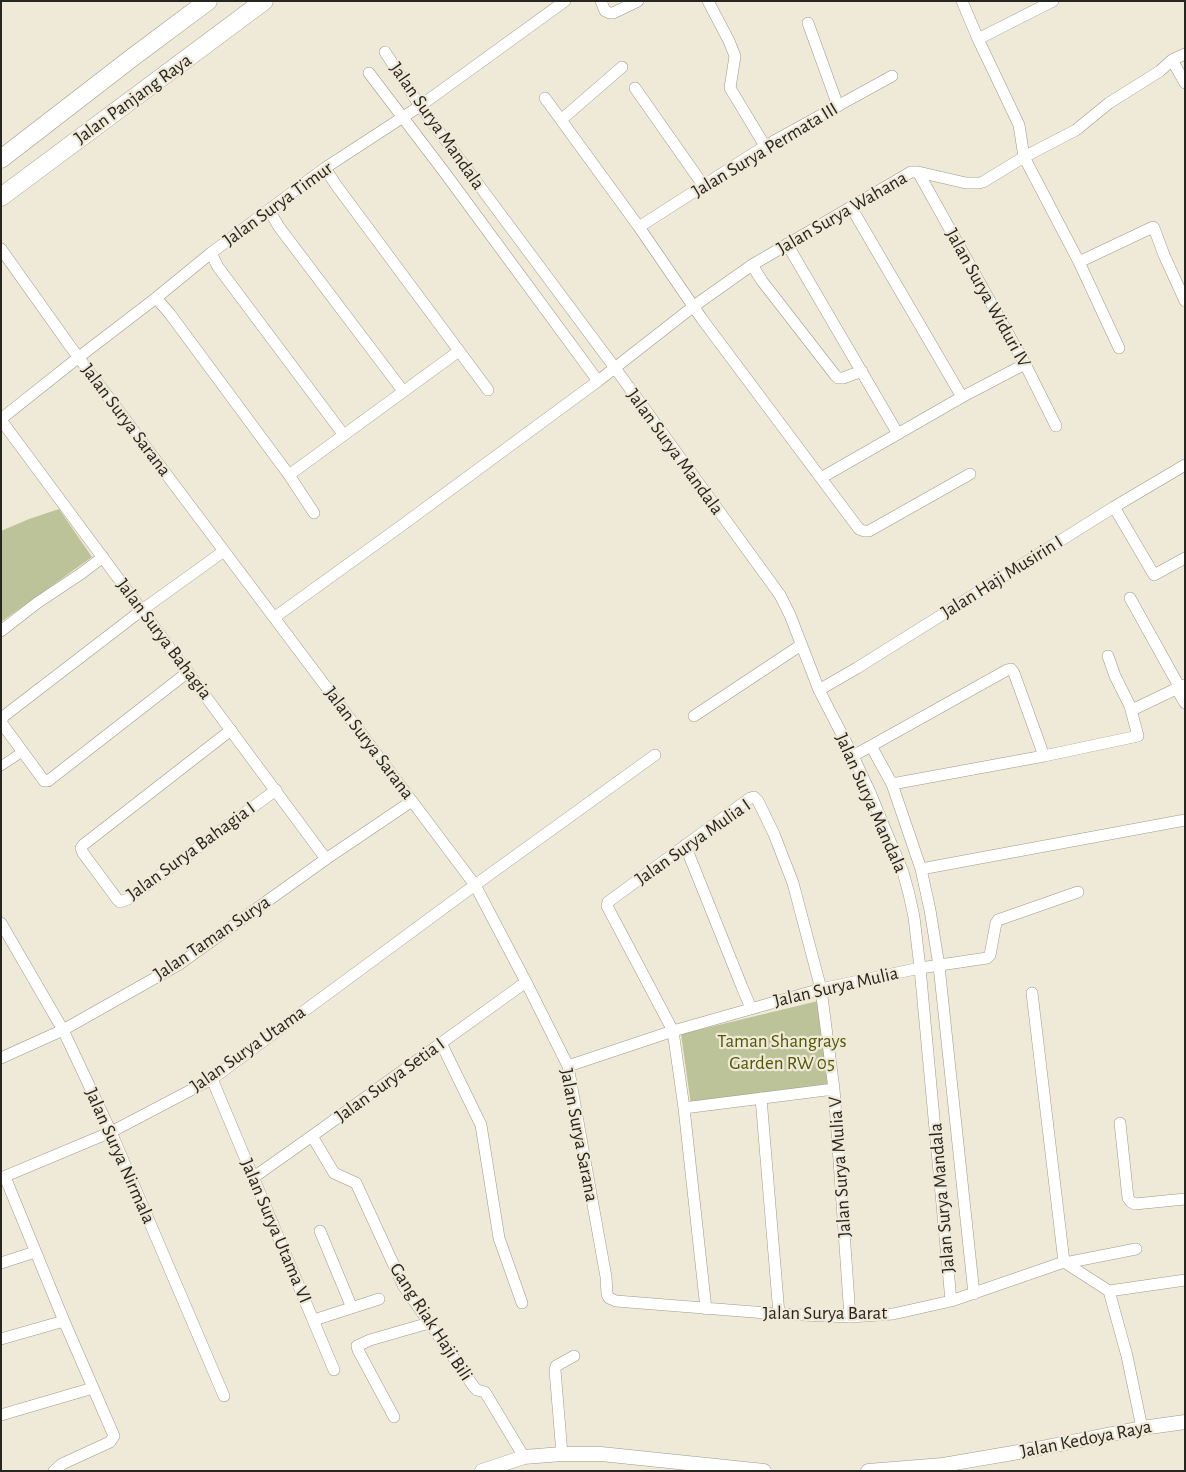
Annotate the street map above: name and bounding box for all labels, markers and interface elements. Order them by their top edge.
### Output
street label: Jalan Panjang Raya [70,49,196,149]
street label: Jalan Surya Mandala [385,58,489,194]
street label: Jalan Surya Permata III [688,97,842,203]
street label: Jalan Surya Timur [219,157,337,251]
street label: Jalan Surya Wahana [773,166,911,260]
street label: Jalan Surya Widuri IV [940,225,1036,371]
street label: Jalan Surya Sarana [76,359,176,481]
street label: Jalan Surya Mandala [622,384,728,520]
street label: Jalan Haji Musirin I [937,530,1067,624]
street label: Jalan Surya Bahagia [111,574,217,704]
street label: Jalan Surya Sarana [319,682,419,804]
street label: Jalan Surya Mandala [830,730,912,876]
street label: Jalan Surya Mulia I [631,794,755,890]
street label: Jalan Surya Bahagia I [122,797,260,905]
street label: Jalan Taman Surya [150,891,274,985]
street label: Jalan Surya Mulia [771,962,901,1012]
street label: Jalan Surya Utama [186,1001,310,1097]
park label: Taman Shangrays Garden RW 05 [717,1030,847,1074]
street label: Jalan Surya Setia I [331,1033,449,1127]
street label: Jalan Surya Sarana [555,1066,603,1204]
street label: Jalan Surya Nirmala [80,1085,160,1227]
street label: Jalan Surya Mulia V [824,1096,856,1238]
street label: Jalan Surya Mandala [924,1122,960,1274]
street label: Jalan Surya Utama VI [235,1155,317,1307]
street label: Gang Riak Haji Bili [384,1259,478,1385]
street label: Jalan Surya Barat [763,1302,887,1324]
street label: Jalan Kedoya Raya [1018,1415,1154,1463]

